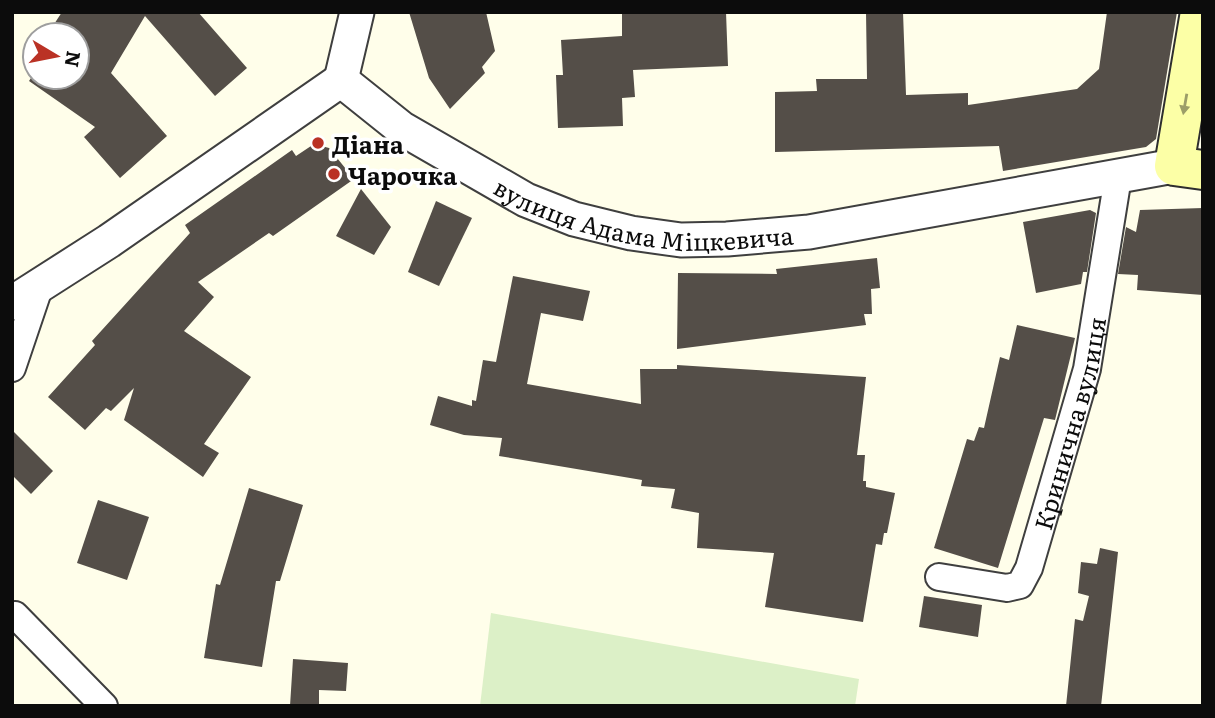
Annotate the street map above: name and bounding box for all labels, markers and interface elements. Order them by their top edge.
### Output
north arrow [21,21,91,91]
text: N [59,49,89,69]
one-way arrow [1179,93,1190,115]
place label: Діана [332,126,404,161]
marker: Діана [310,135,326,151]
place label: Чарочка [348,157,457,192]
marker: Чарочка [326,166,342,182]
street label: вулиця Адама Міцкевича [488,168,795,258]
street label: Кринична вулиця [1024,314,1113,533]

